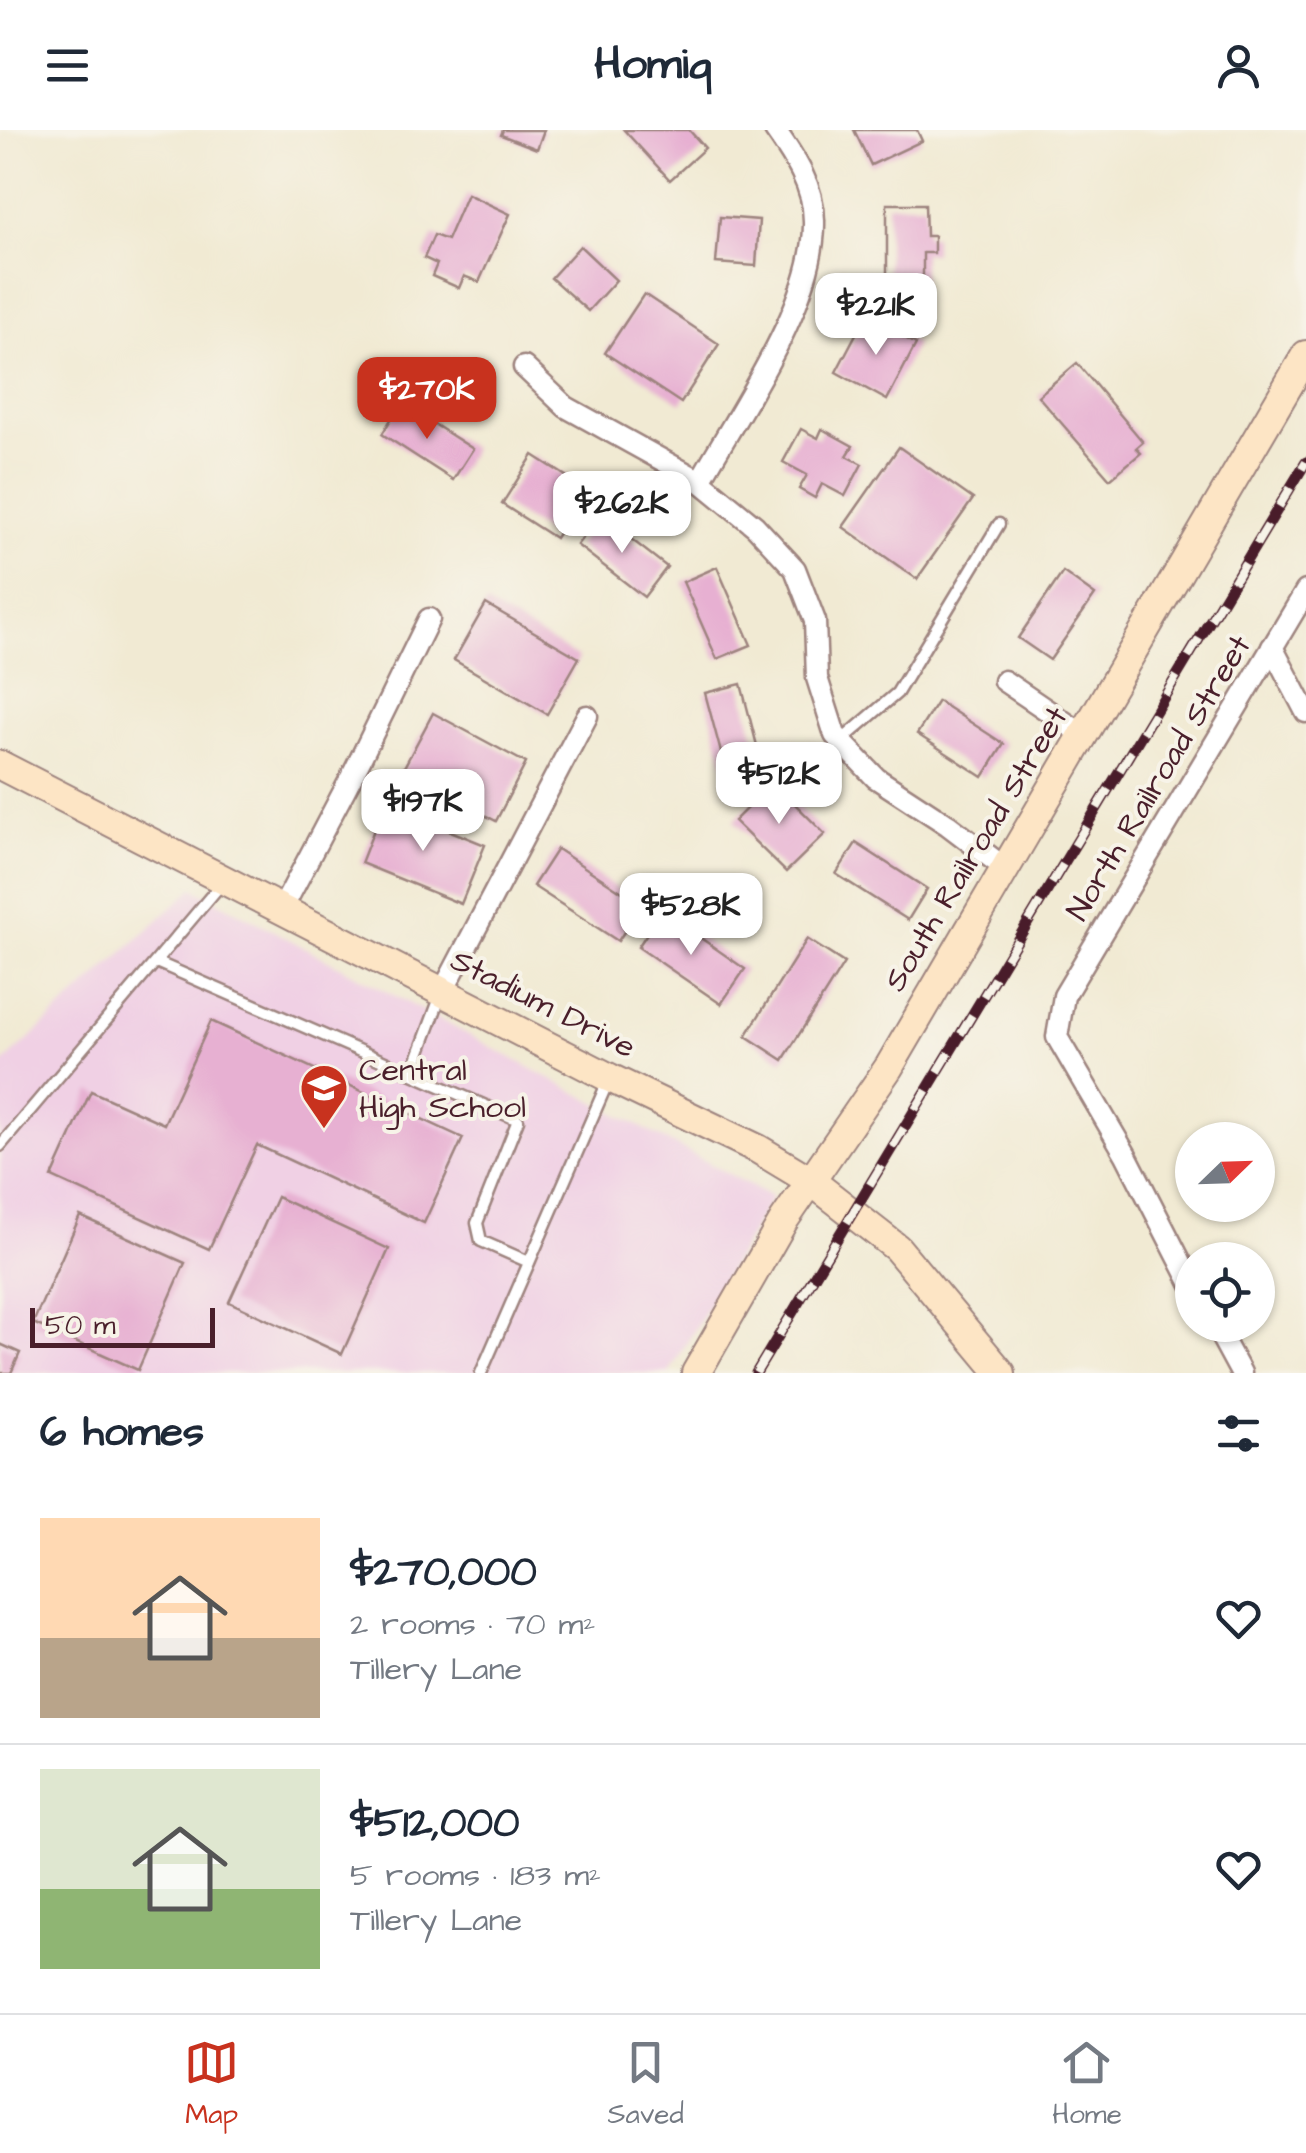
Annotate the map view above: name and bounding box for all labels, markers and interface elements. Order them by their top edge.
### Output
text: Homiq [594,34,712,96]
icon: menu [40,38,95,93]
icon: person [1211,38,1266,93]
pin: $221K [806,273,946,358]
text: $221K [837,283,915,328]
pin: $270K [357,357,497,442]
text: $270K [379,367,475,412]
pin: $262K [552,471,692,556]
text: $262K [575,481,669,526]
street label: North Railroad Street [1056,627,1262,929]
street label: South Railroad Street [873,698,1079,1000]
pin: $512K [709,742,849,827]
text: $512K [738,752,820,797]
pin: $197K [353,769,493,854]
text: $197K [383,779,463,824]
pin: $528K [621,873,761,958]
text: $528K [642,883,740,928]
street label: Stadium Drive [443,938,643,1070]
place label: Central High School [359,1048,526,1130]
school or university icon: Central High School [298,1062,350,1130]
north arrow [1175,1122,1275,1222]
map controls [1175,1122,1275,1342]
button: locate [1175,1242,1275,1342]
scale bar [30,1303,215,1348]
text: 50 m [45,1306,116,1345]
text: 6 homes [40,1404,204,1462]
icon: filters [1211,1406,1266,1461]
text: $270,000 [350,1544,537,1602]
icon: home [120,1558,240,1678]
icon: heart [1211,1591,1266,1646]
text: 2 rooms · 70 m² [350,1602,595,1647]
text: Tillery Lane [350,1647,522,1692]
text: $512,000 [350,1795,519,1853]
icon: home [120,1809,240,1929]
icon: heart [1211,1842,1266,1897]
text: 5 rooms · 183 m² [350,1853,601,1898]
text: Tillery Lane [350,1898,522,1943]
tab: Map [184,2035,239,2134]
tab: Saved [608,2035,684,2134]
tab: Home [1052,2035,1122,2134]

